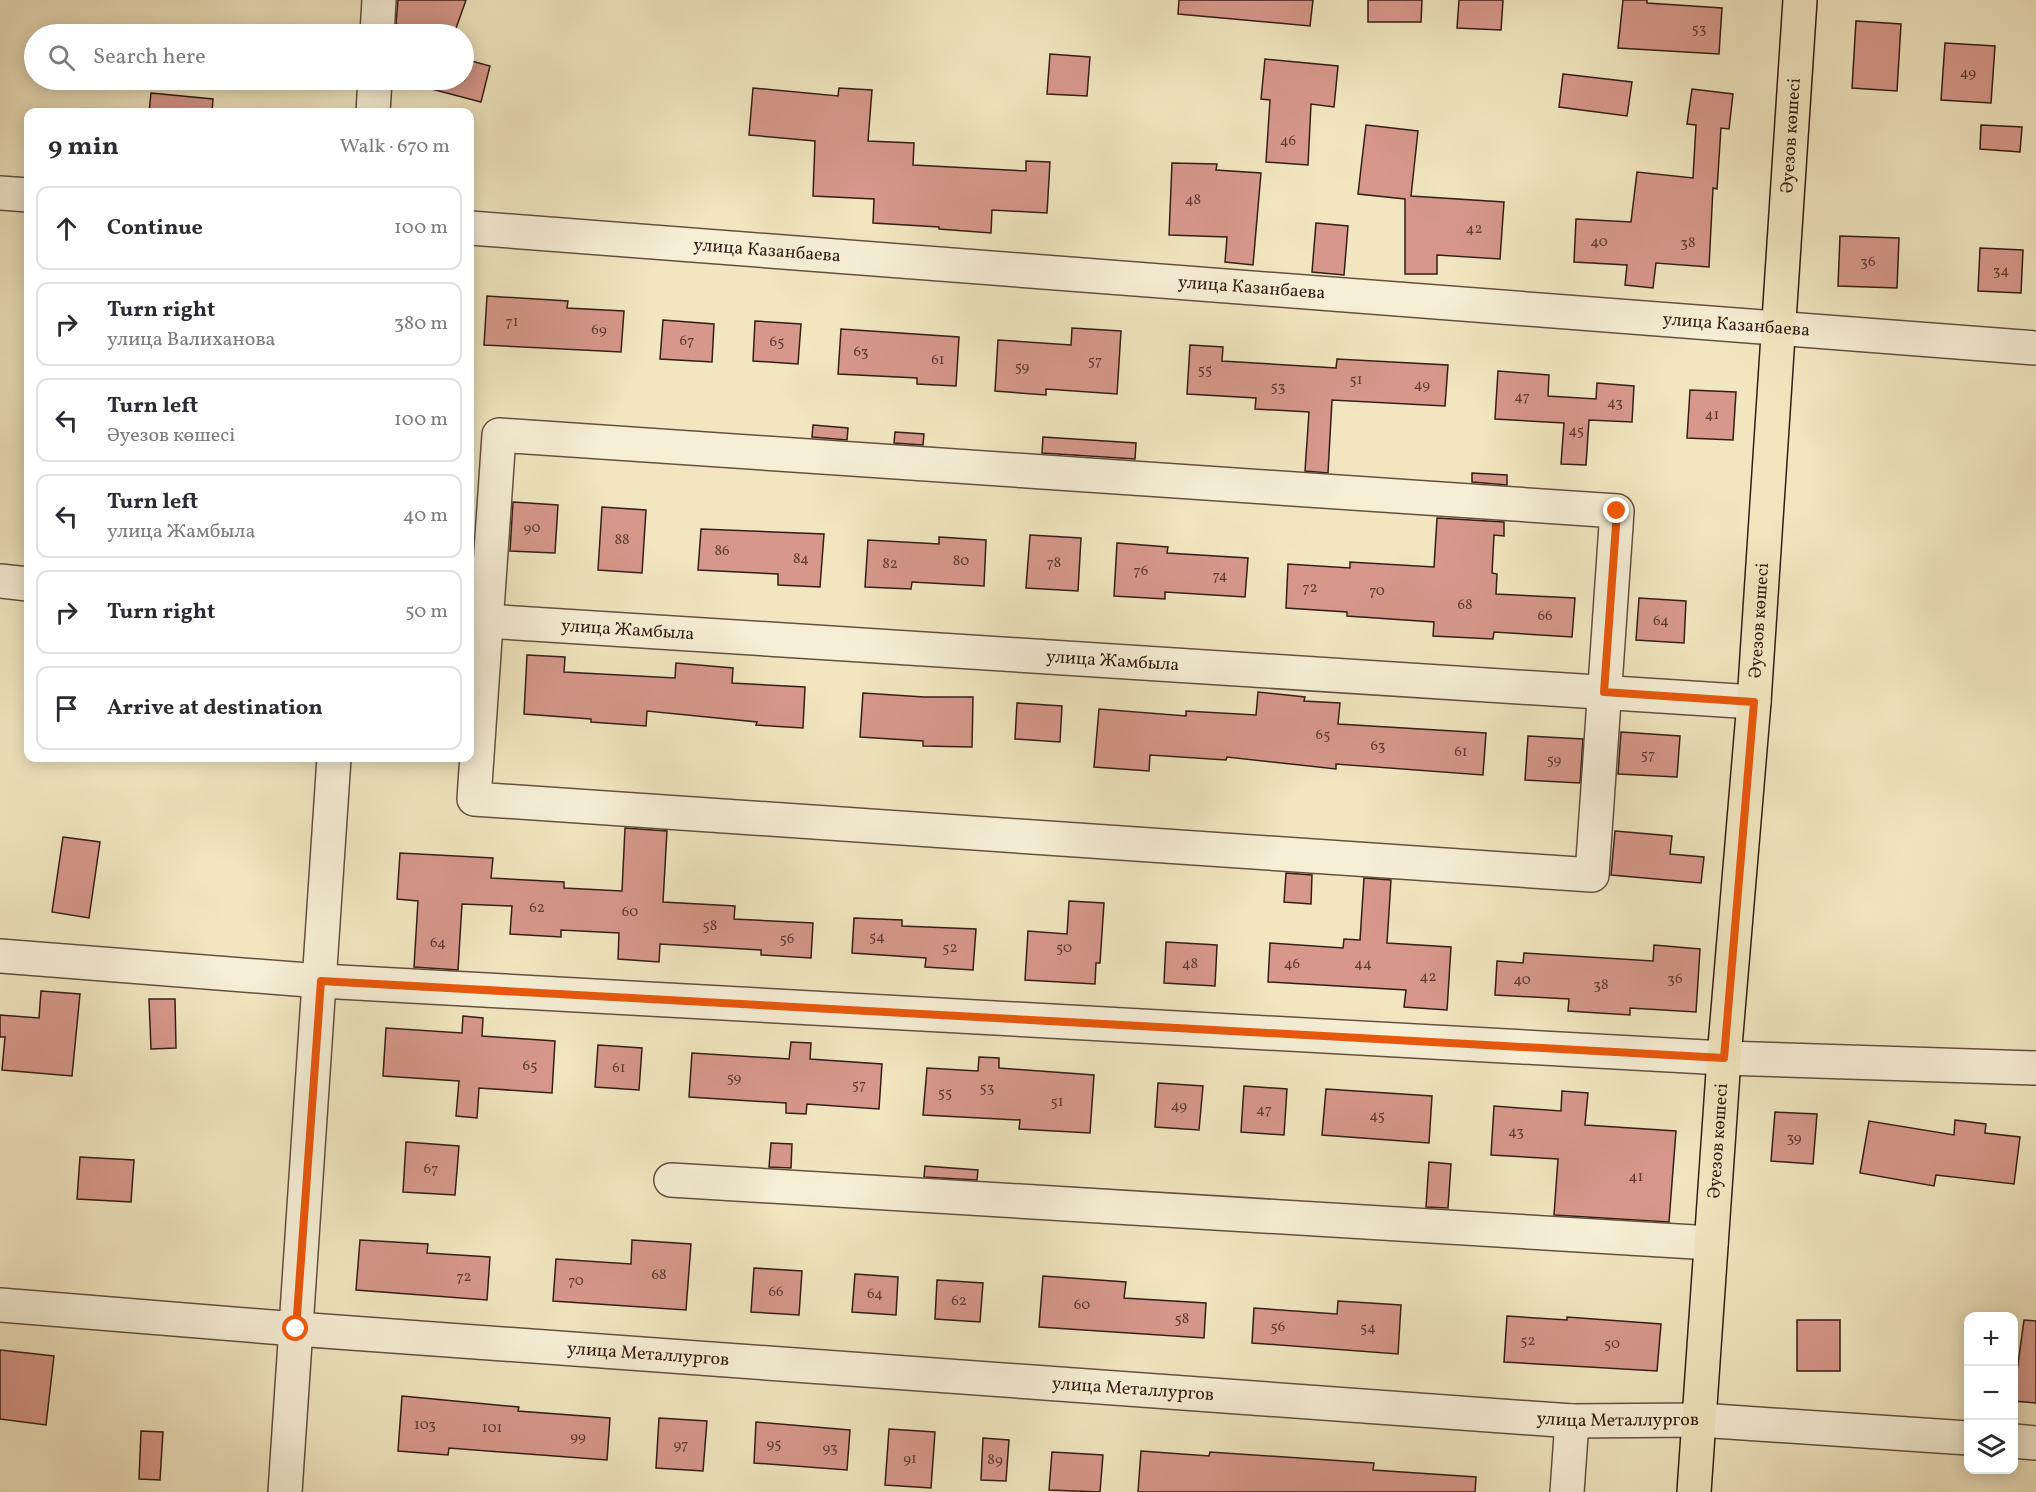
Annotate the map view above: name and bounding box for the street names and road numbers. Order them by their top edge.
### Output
street label: Әуезов көшесі [1775,77,1807,194]
street label: улица Казанбаева [692,233,842,269]
street label: улица Казанбаева [1177,270,1326,306]
street label: улица Казанбаева [1662,307,1811,343]
street label: Әуезов көшесі [1743,562,1776,679]
street label: улица Жамбыла [560,613,695,647]
street label: улица Жамбыла [1045,644,1180,678]
street label: Әуезов көшесі [1702,1082,1735,1199]
street label: улица Металлургов [566,1336,730,1373]
street label: улица Металлургов [1051,1371,1215,1408]
street label: улица Металлургов [1536,1406,1699,1434]

